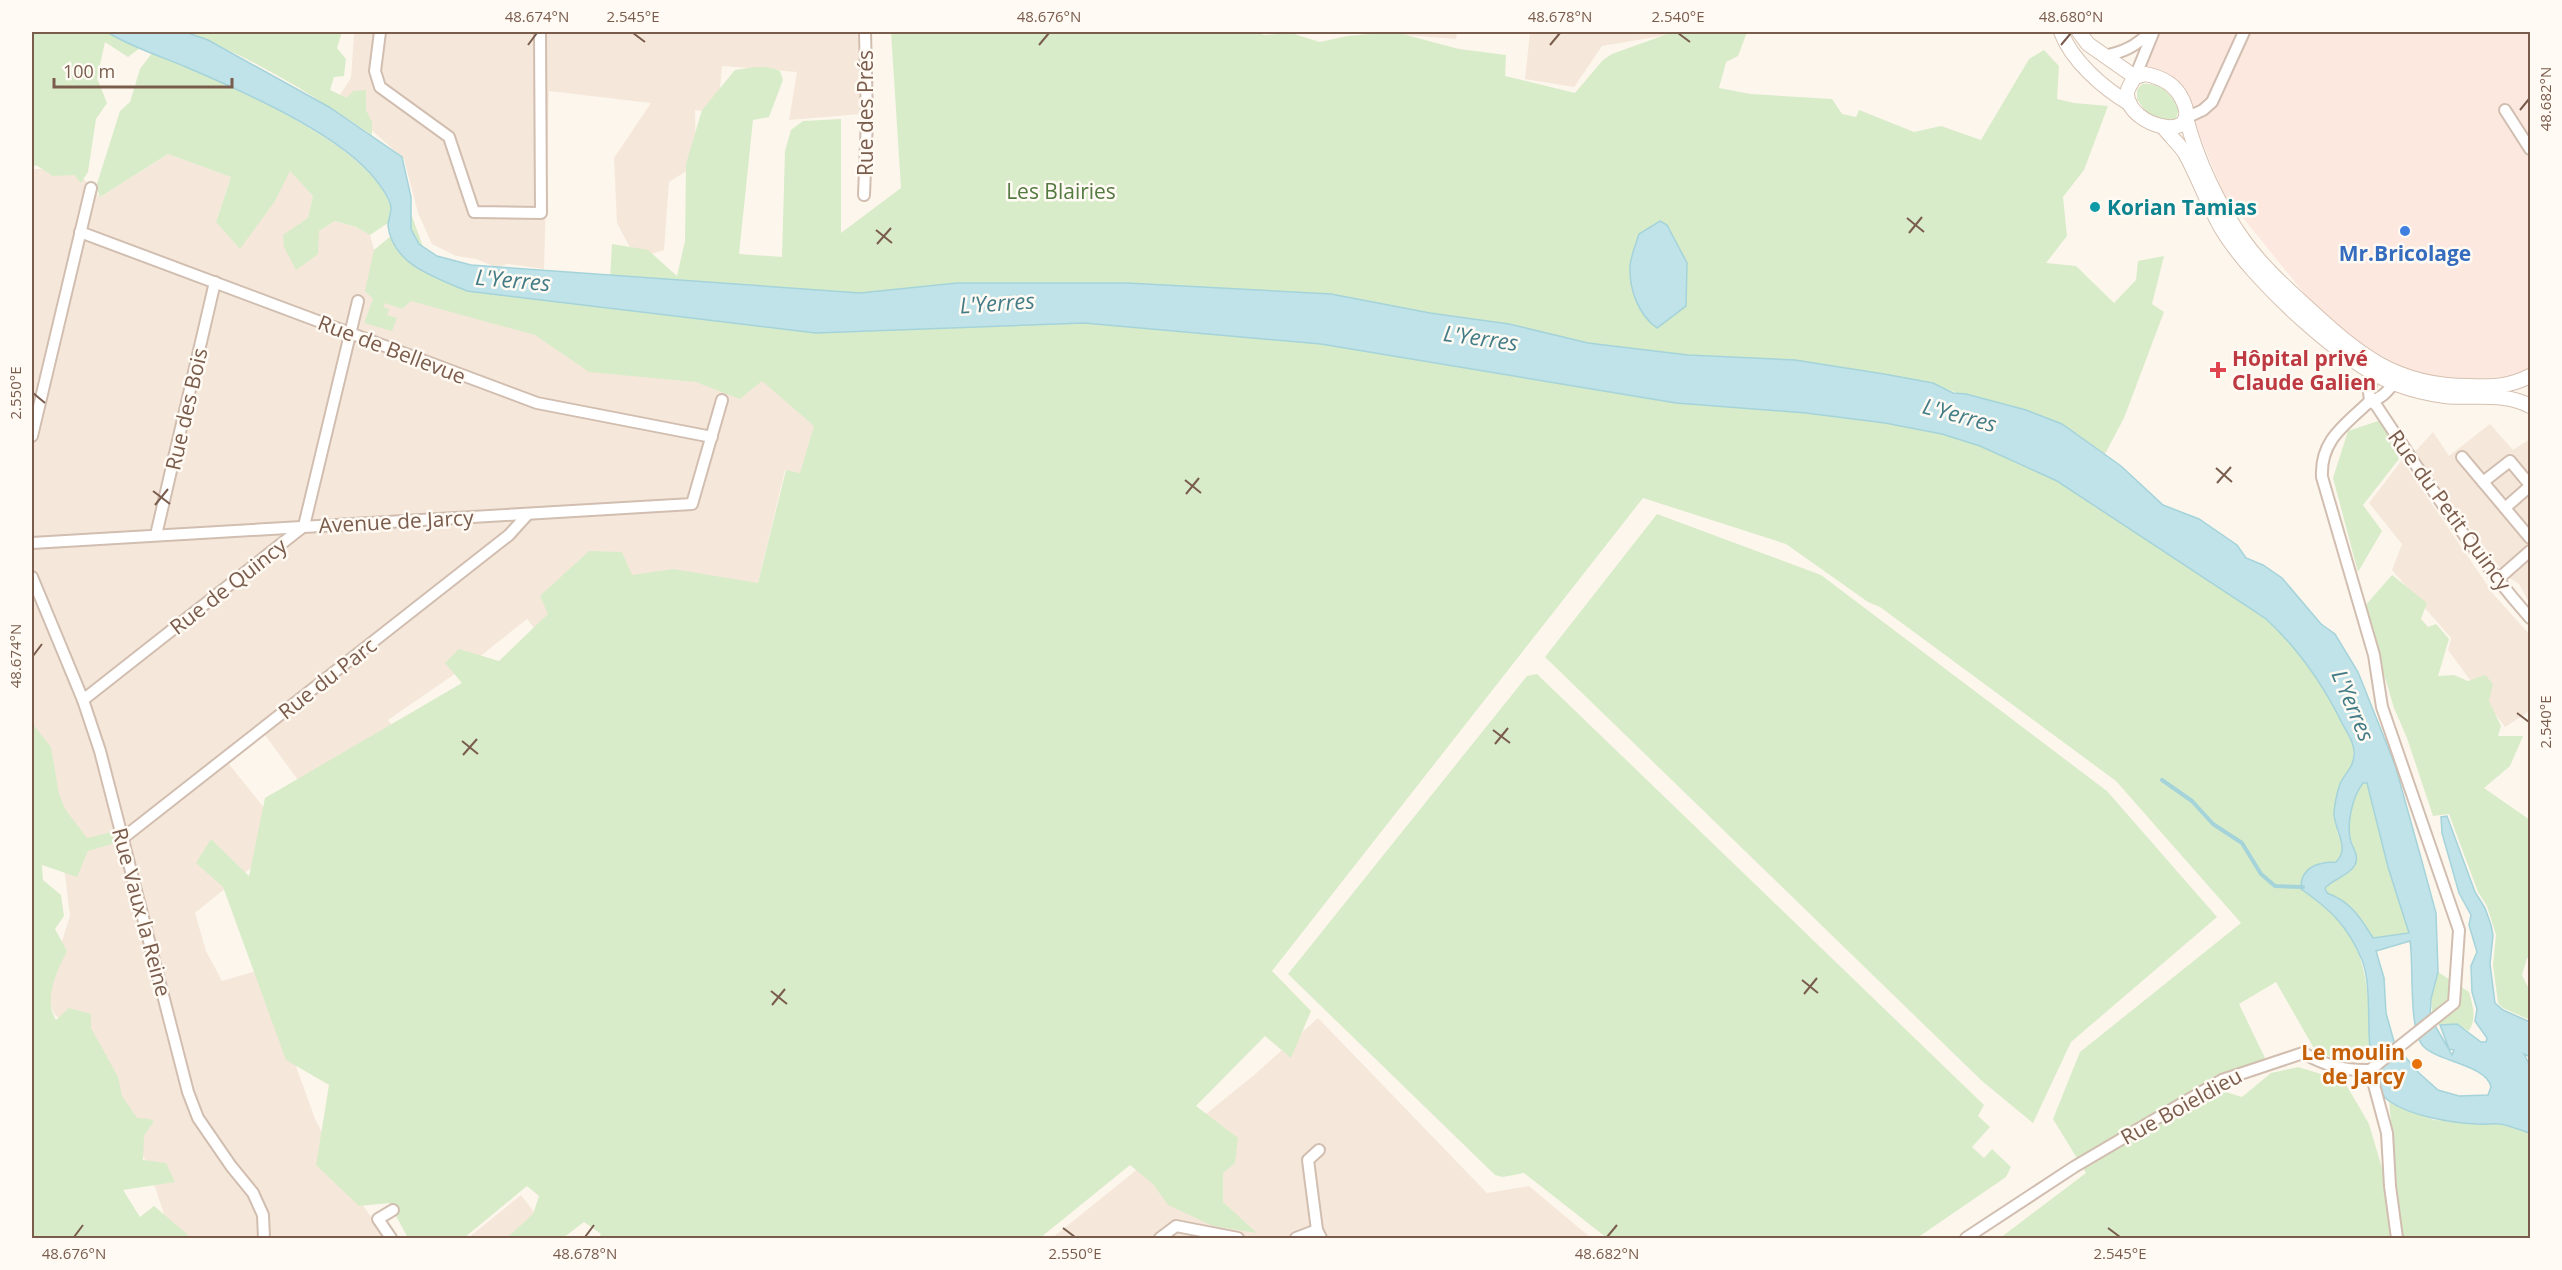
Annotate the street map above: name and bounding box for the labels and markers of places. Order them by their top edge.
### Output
place label: Korian Tamias [2107,193,2257,221]
marker: Korian Tamias [2088,200,2102,214]
marker: Mr.Bricolage [2398,224,2412,238]
place label: Mr.Bricolage [2339,239,2471,267]
place label: Hôpital privé Claude Galien [2232,344,2376,396]
marker: Hôpital privé Claude Galien [2209,361,2227,379]
place label: Le moulin de Jarcy [2301,1038,2405,1090]
marker: Le moulin de Jarcy [2410,1057,2424,1071]

